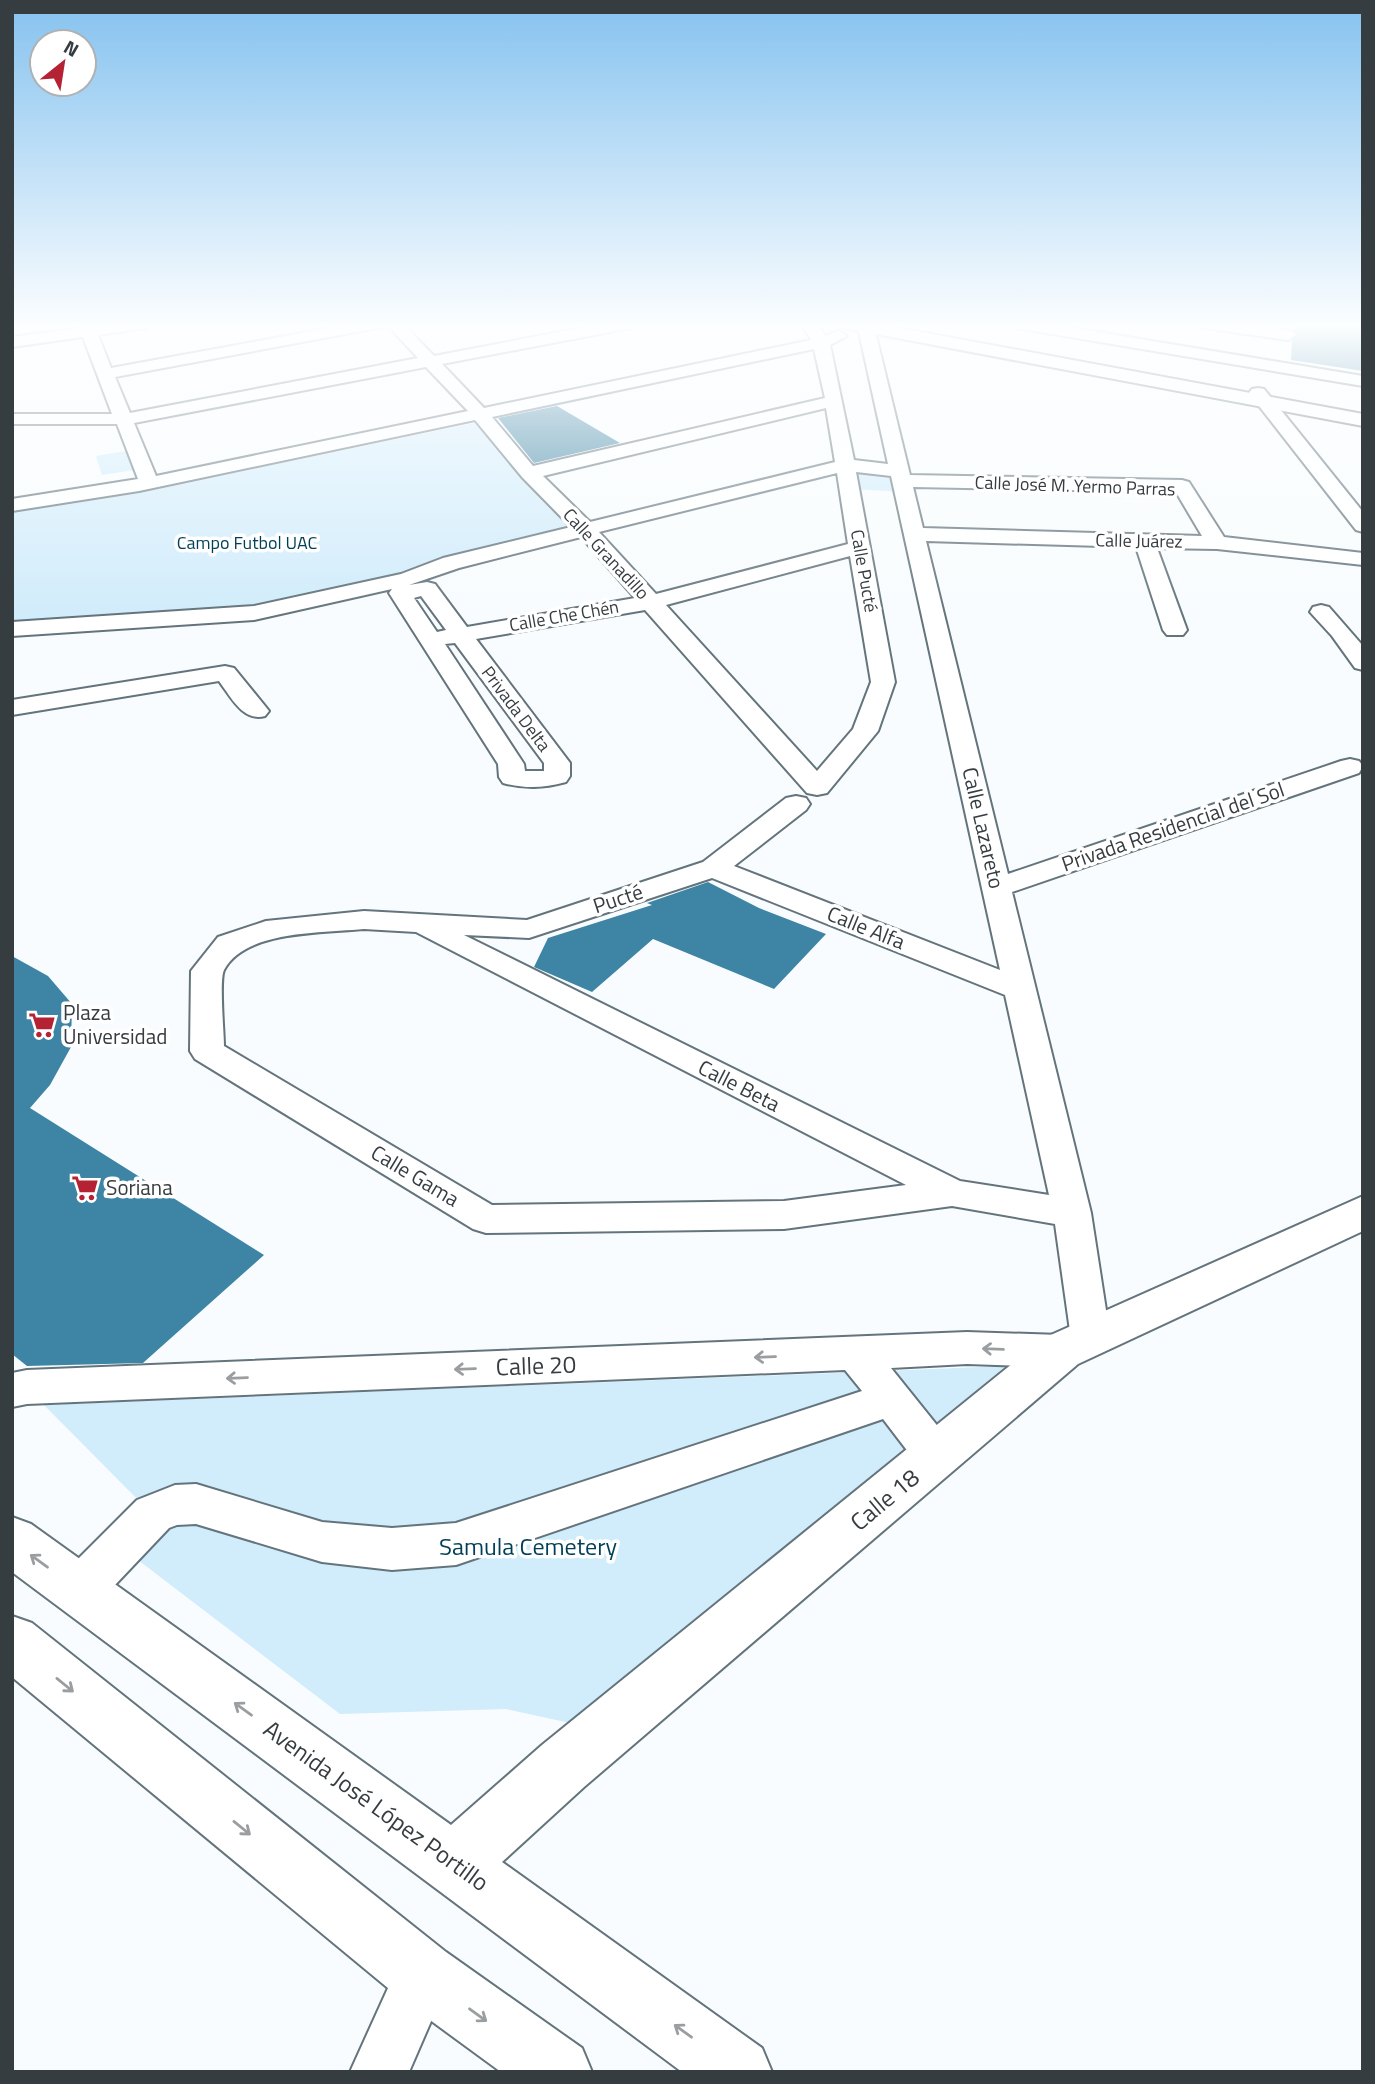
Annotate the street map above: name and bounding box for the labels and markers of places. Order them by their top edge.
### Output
place label: Plaza Universidad [63,996,167,1052]
supermarket icon: Plaza Universidad [27,1010,57,1040]
place label: Soriana [106,1171,173,1203]
supermarket icon: Soriana [70,1173,100,1203]

